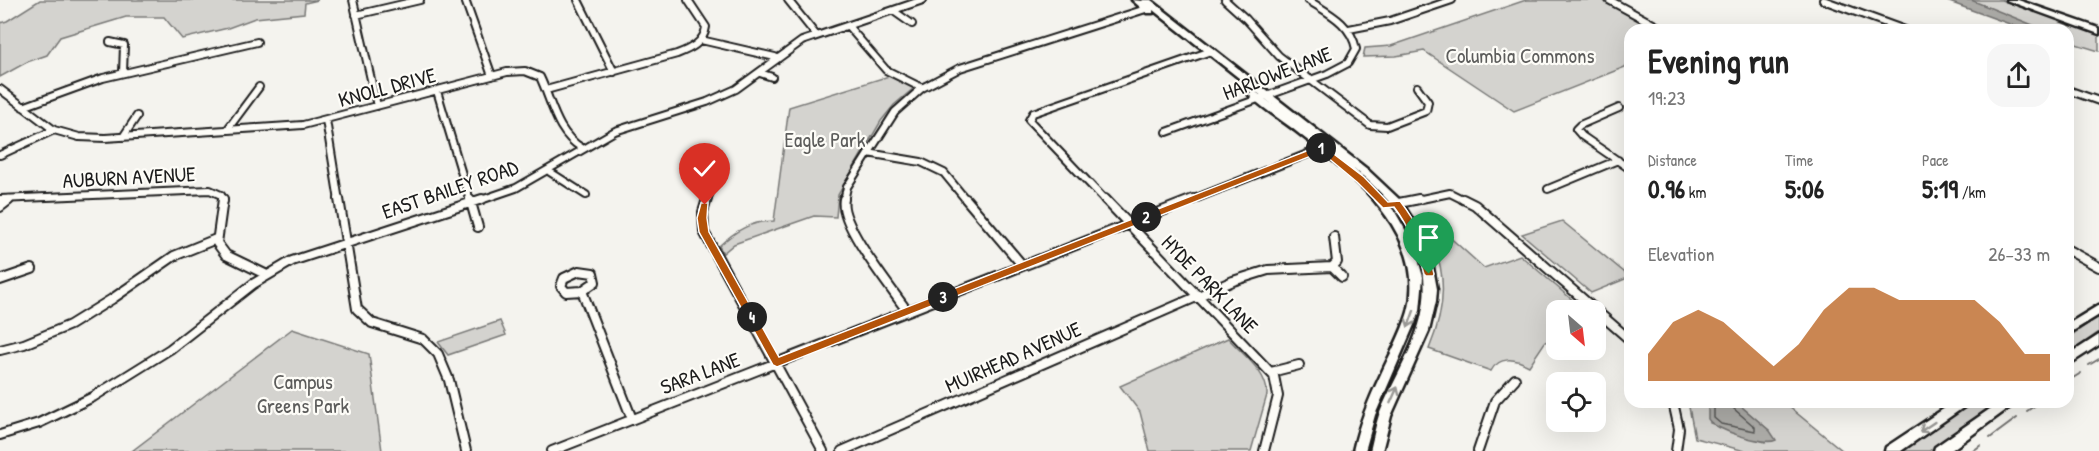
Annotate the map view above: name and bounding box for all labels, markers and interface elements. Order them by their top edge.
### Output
street label: HARLOWE LANE [1218,39,1336,107]
text: Evening run [1648,39,1789,83]
park label: Columbia Commons [1445,41,1595,70]
button: share [1987,44,2050,107]
street label: KNOLL DRIVE [335,60,439,114]
text: 19:23 [1648,84,1686,111]
park label: Eagle Park [785,125,866,154]
pin: 1 [1306,133,1336,163]
text: 1 [1318,137,1324,159]
pin [679,143,730,205]
text: Distance [1648,149,1697,171]
text: Time [1785,149,1813,171]
text: Pace [1922,149,1949,171]
street label: EAST BAILEY ROAD [378,152,522,226]
icon: check [688,152,721,185]
street label: AUBURN AVENUE [62,159,196,195]
text: 0.96 [1648,171,1685,206]
text: 5:06 [1785,171,1824,206]
text: 5:19 [1922,171,1958,206]
text: km [1685,181,1706,203]
text: /km [1958,181,1986,203]
pin: 2 [1131,202,1161,232]
text: 2 [1142,206,1150,228]
pin [1403,212,1454,274]
icon: arrive [1412,221,1445,254]
street label: HYDE PARK LANE [1155,228,1265,340]
text: Elevation [1648,240,1714,267]
text: 26–33 m [1988,240,2050,267]
pin: 3 [928,282,958,312]
text: 3 [939,286,947,308]
north arrow [1546,300,1606,360]
map controls [1546,300,1606,432]
pin: 4 [737,302,767,332]
text: 4 [749,306,755,328]
one-way arrow [1404,309,1415,328]
street label: MUIRHEAD AVENUE [940,314,1086,400]
street label: SARA LANE [656,345,744,401]
park label: Campus Greens Park [257,367,349,420]
button: locate [1546,372,1606,432]
one-way arrow [1388,387,1400,405]
one-way arrow [1919,421,1936,433]

